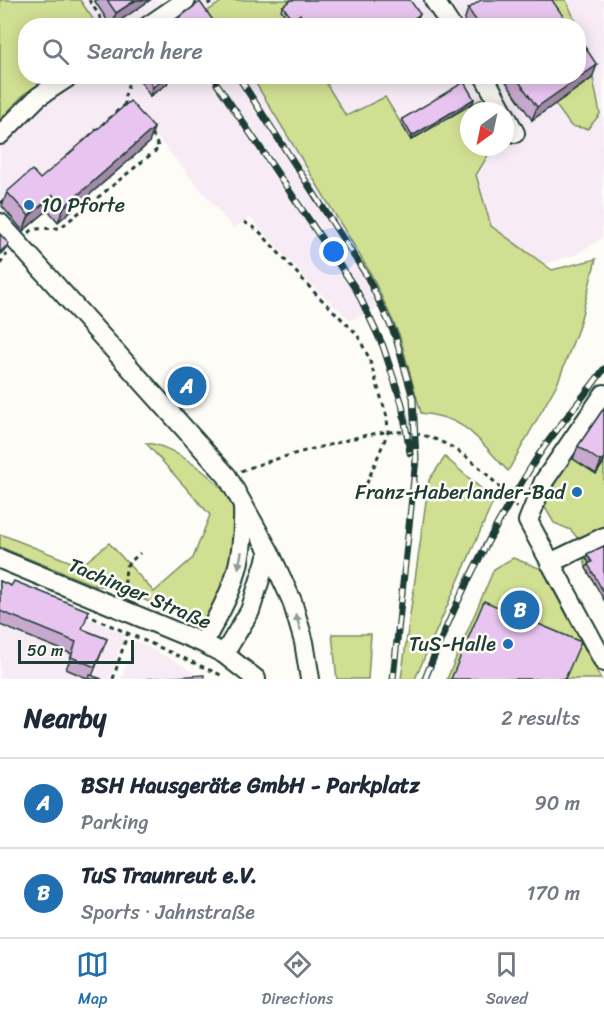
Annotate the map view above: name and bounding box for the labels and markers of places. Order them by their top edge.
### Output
place label: 10 Pforte [41,188,125,223]
marker: 10 Pforte [22,198,36,212]
pin: A [168,364,207,408]
place label: Franz-Haberlander-Bad [355,475,566,510]
marker: Franz-Haberlander-Bad [570,485,584,499]
pin: B [500,588,540,632]
place label: TuS-Halle [409,627,496,662]
marker: TuS-Halle [501,637,515,651]

